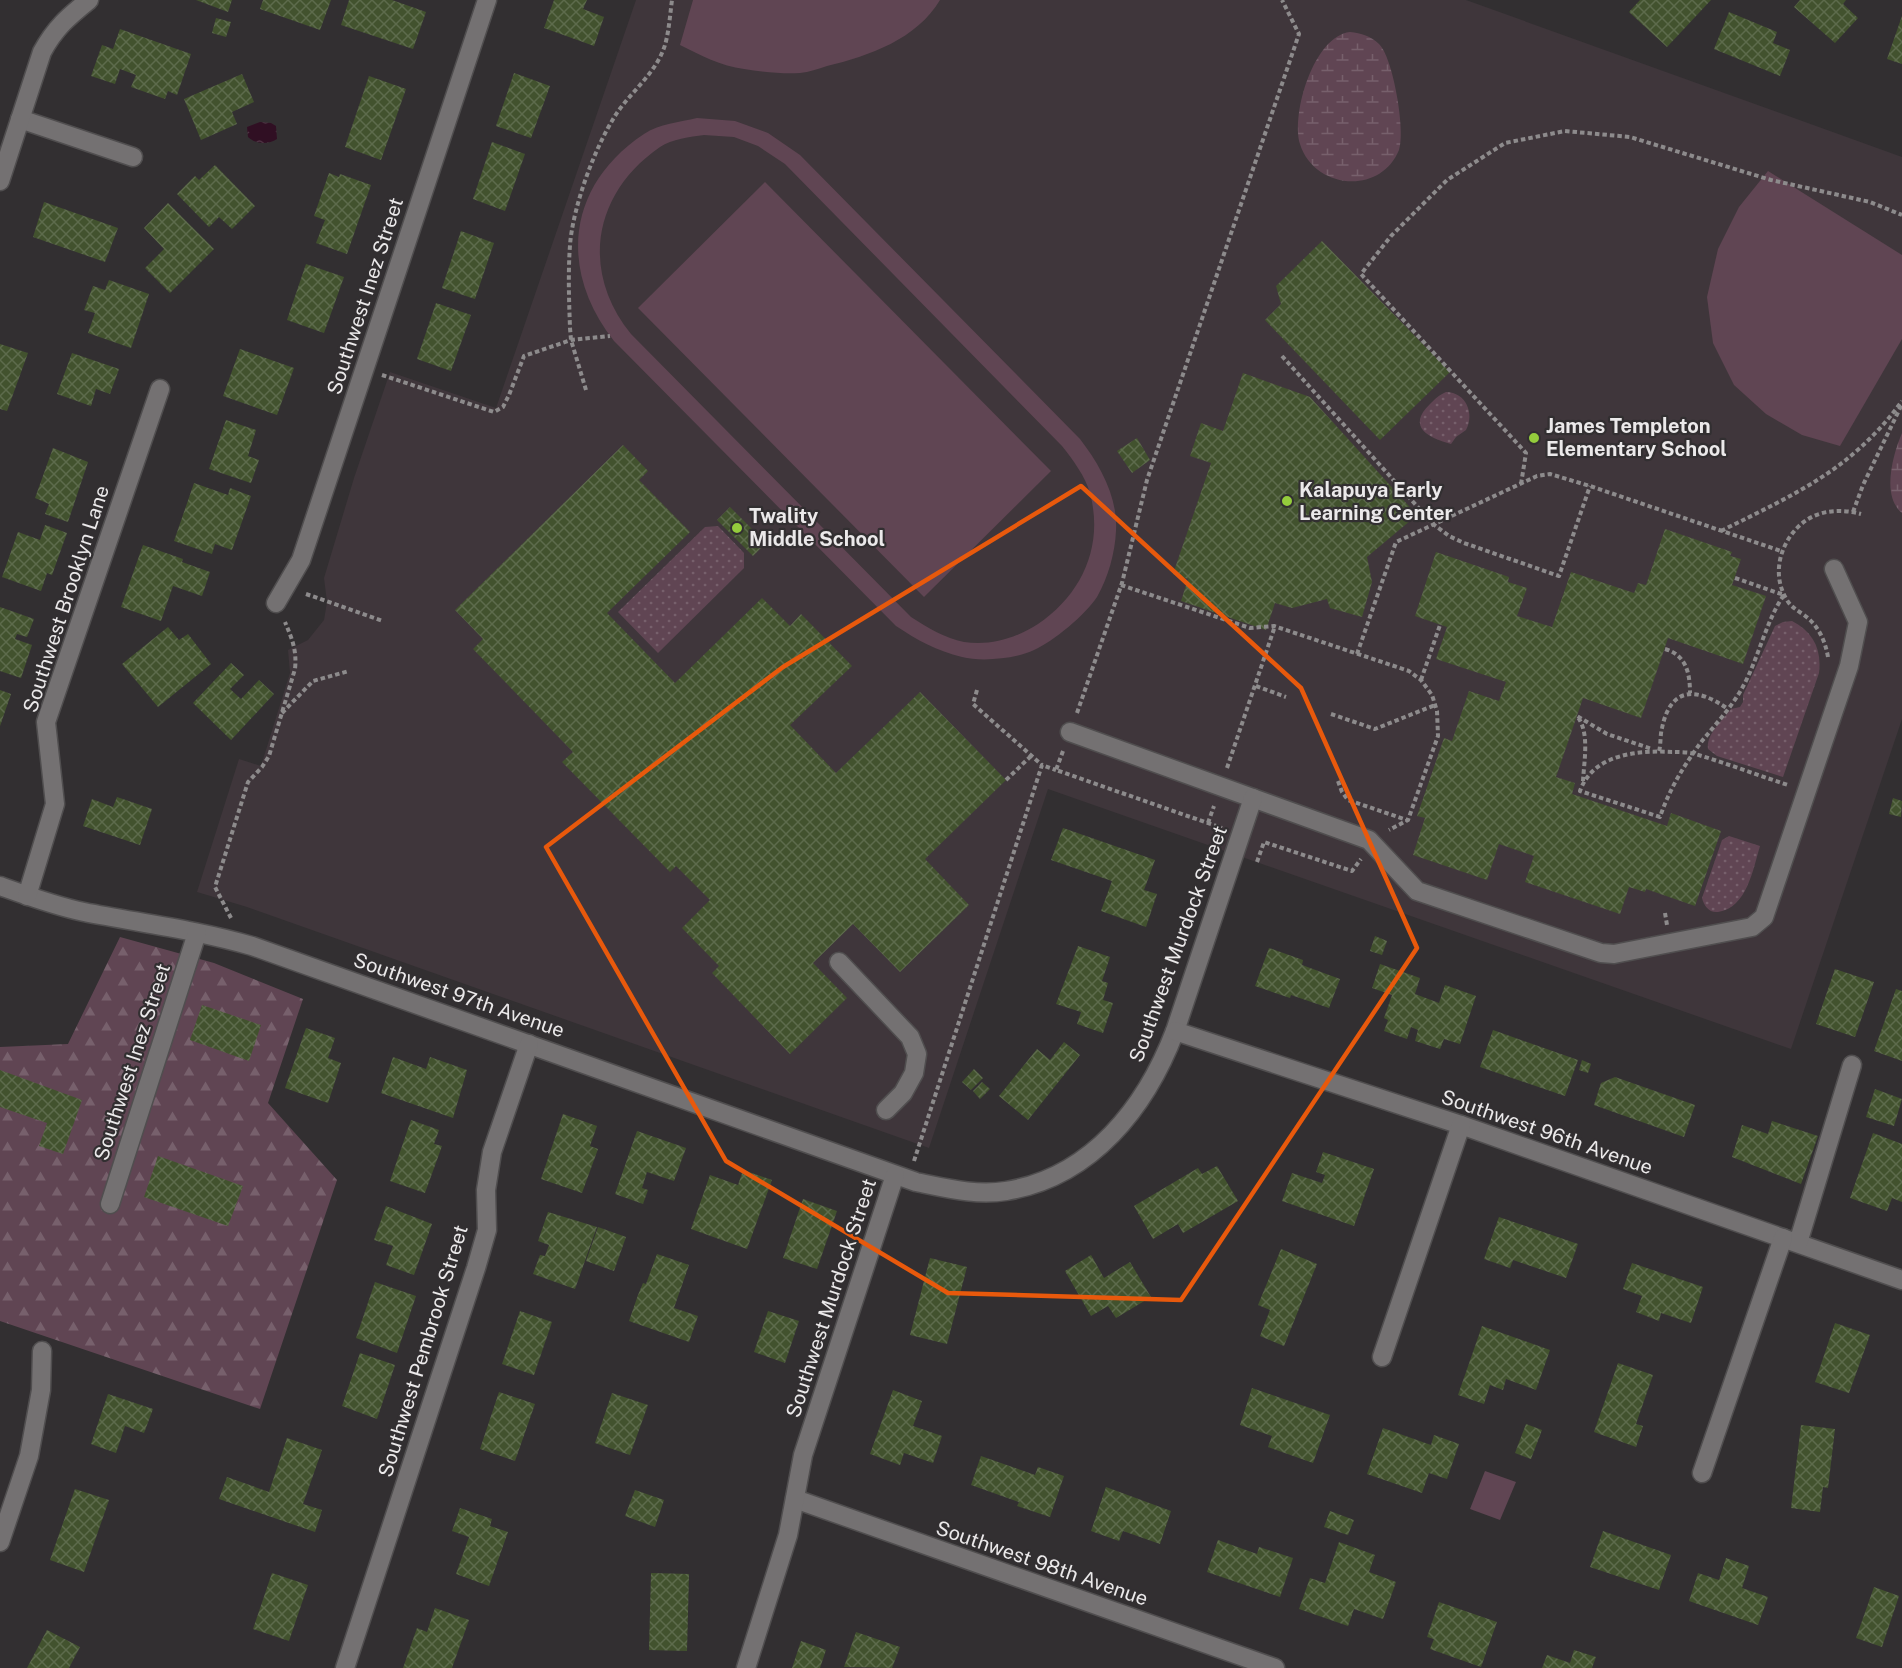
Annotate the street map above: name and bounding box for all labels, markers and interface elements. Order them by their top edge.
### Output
street label: Southwest Inez Street [322,195,408,397]
place label: James Templeton Elementary School [1546,414,1727,461]
marker: James Templeton Elementary School [1527,431,1541,445]
place label: Kalapuya Early Learning Center [1299,478,1453,525]
street label: Southwest Brooklyn Lane [18,482,114,716]
marker: Kalapuya Early Learning Center [1280,494,1294,508]
place label: Twality Middle School [749,504,885,551]
marker: Twality Middle School [730,521,744,535]
street label: Southwest Murdock Street [1124,822,1232,1066]
street label: Southwest 97th Avenue [350,948,568,1042]
street label: Southwest Inez Street [89,961,175,1163]
street label: Southwest 96th Avenue [1438,1084,1656,1180]
street label: Southwest Murdock Street [781,1175,881,1421]
street label: Southwest Pembrook Street [373,1222,473,1480]
street label: Southwest 98th Avenue [933,1515,1151,1611]

